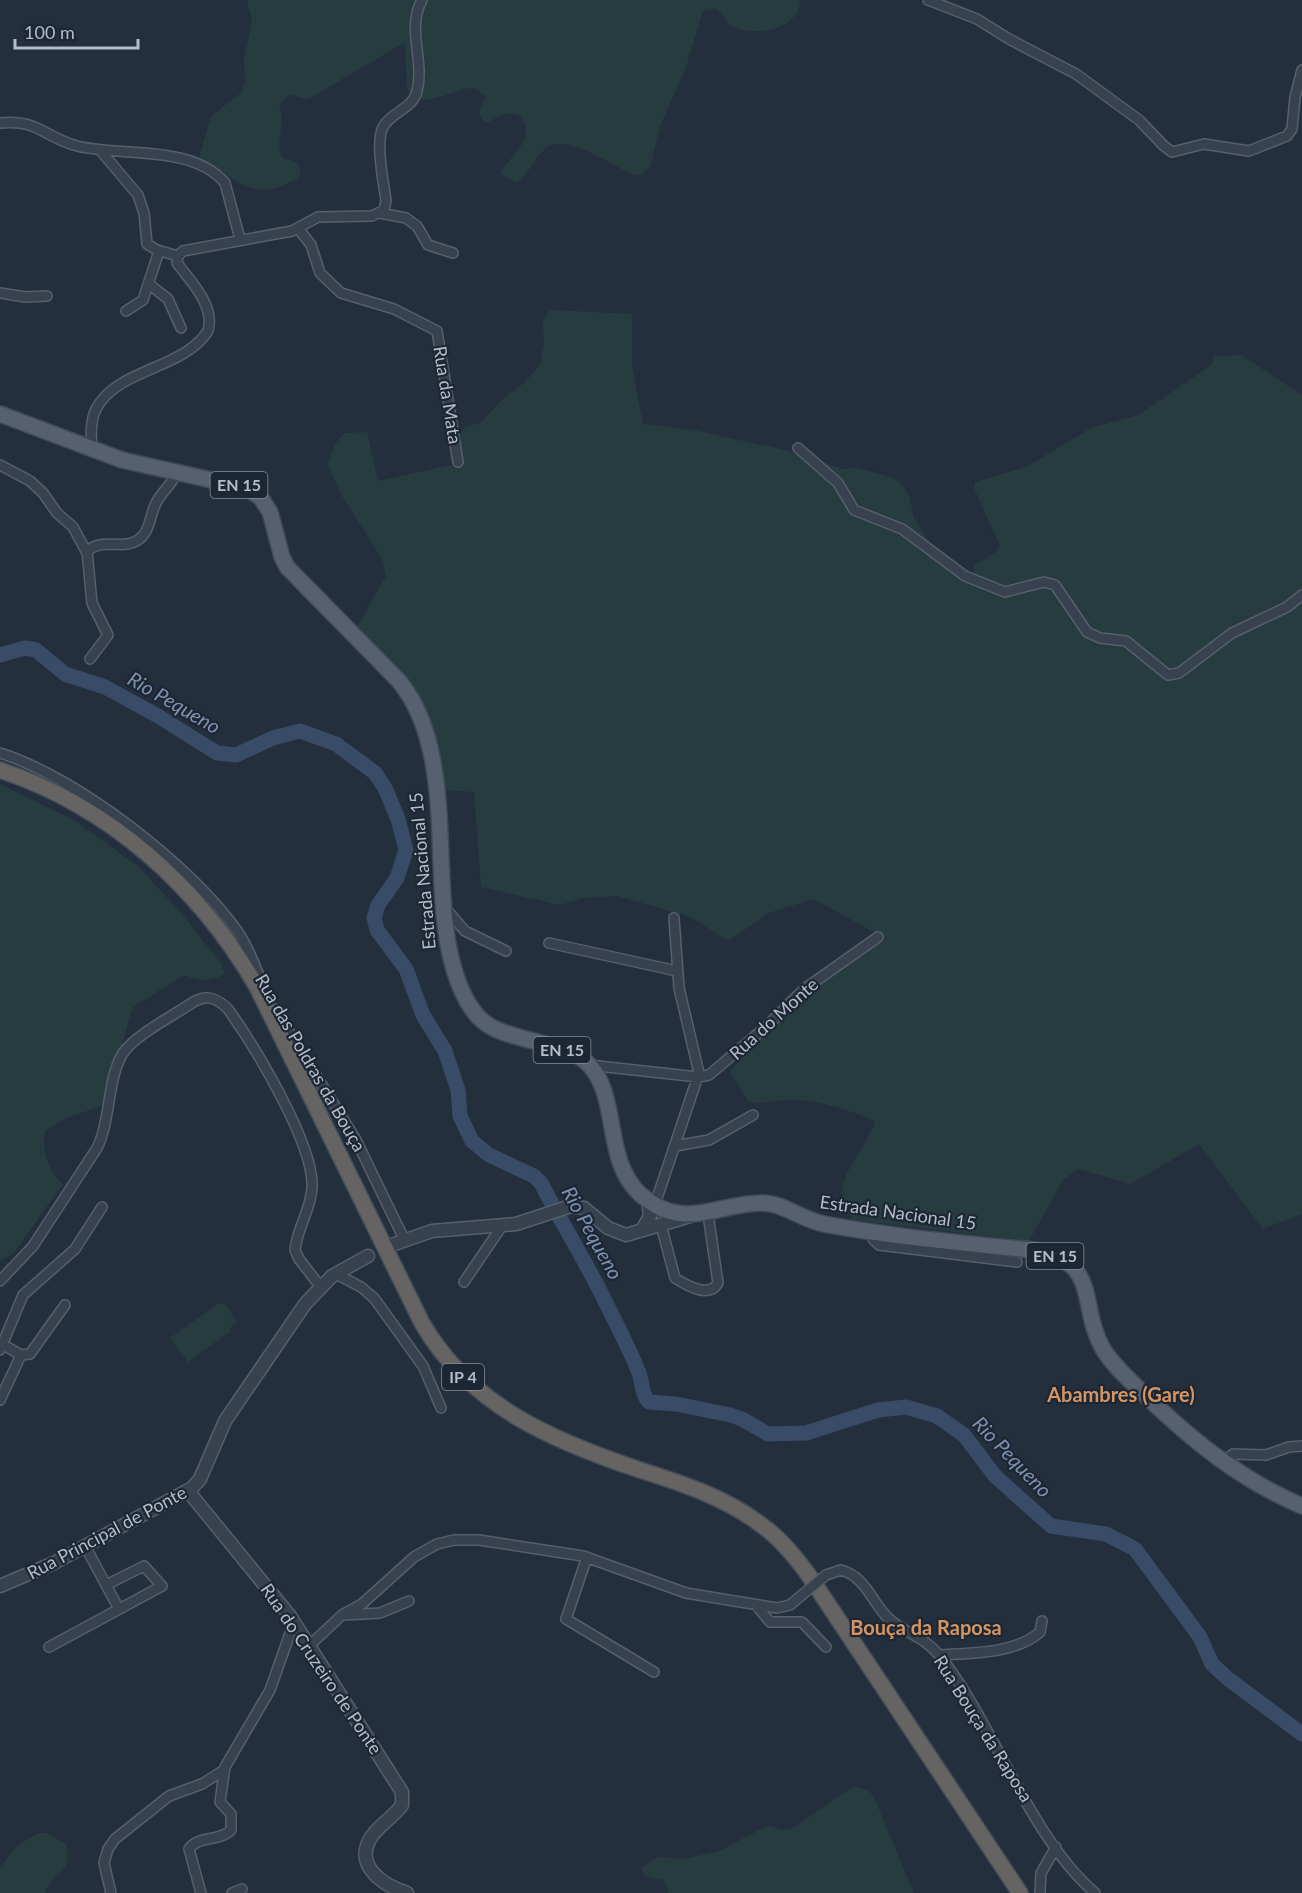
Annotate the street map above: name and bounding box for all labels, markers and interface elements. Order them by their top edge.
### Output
scale bar [15,12,138,50]
text: 100 m [24,21,75,43]
street label: Rua da Mata [429,344,467,445]
road number: EN 15 [210,472,268,498]
water label: Rio Pequeno [124,666,225,738]
street label: Estrada Nacional 15 [404,792,440,951]
street label: Rua das Poldras da Bouça [251,970,371,1155]
street label: Rua do Monte [724,973,822,1064]
road number: EN 15 [534,1037,590,1063]
water label: Rio Pequeno [557,1182,628,1283]
street label: Estrada Nacional 15 [818,1190,978,1234]
road number: EN 15 [1026,1243,1084,1269]
road number: IP 4 [442,1364,484,1390]
district label: Abambres (Gare) [1046,1382,1195,1406]
water label: Rio Pequeno [968,1411,1057,1502]
street label: Rua Principal de Ponte [23,1481,190,1583]
street label: Rua do Cruzeiro de Ponte [256,1579,387,1758]
district label: Bouça da Raposa [850,1615,1002,1639]
street label: Rua Bouça da Raposa [930,1651,1038,1806]

